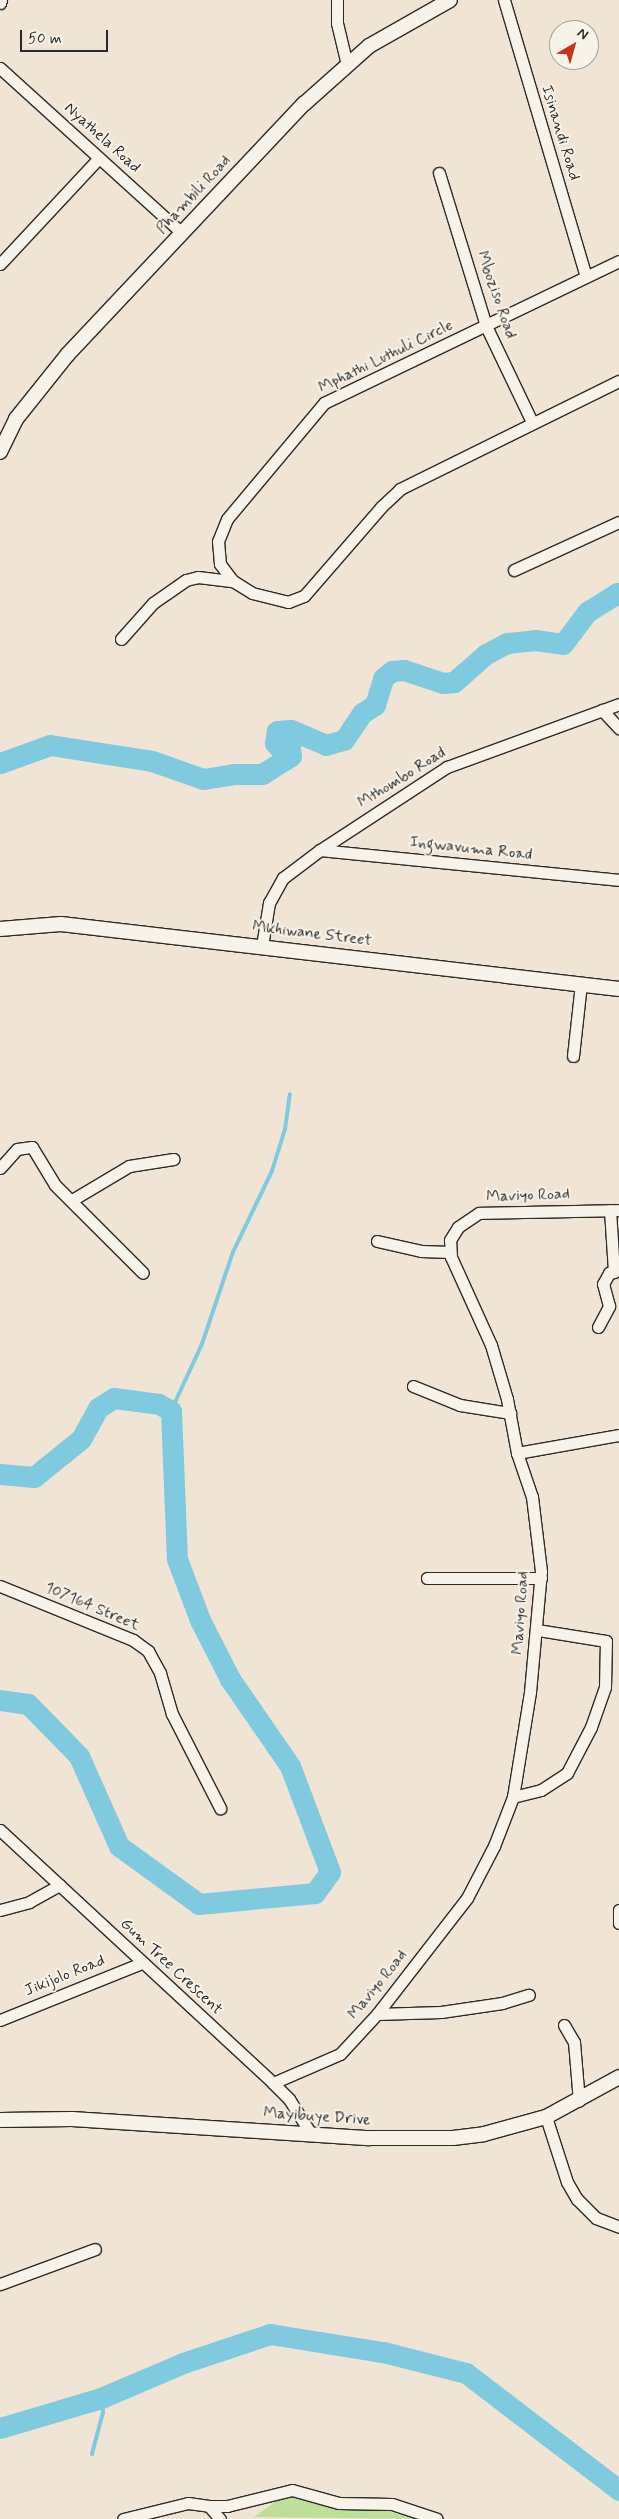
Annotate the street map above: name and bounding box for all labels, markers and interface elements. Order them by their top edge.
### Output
scale bar [22,20,110,52]
north arrow [549,20,599,70]
text: N [573,24,592,44]
text: 50 m [28,29,62,49]
street label: Isinandi Road [537,84,583,182]
street label: Nyathela Road [60,99,144,177]
street label: Phambili Road [153,152,235,238]
street label: Mboziso Road [472,249,520,341]
street label: Mphathi Luthuli Circle [315,316,457,398]
street label: Mthombo Road [355,744,449,812]
street label: Ingwavuma Road [410,833,532,865]
street label: Mkhiwane Street [252,917,372,951]
street label: Maviyo Road [486,1185,570,1207]
street label: Maviyo Road [509,1571,533,1655]
street label: 107164 Street [42,1578,142,1636]
street label: Gum Tree Crescent [117,1915,225,2019]
street label: Maviyo Road [344,1946,412,2024]
street label: Jikijolo Road [23,1951,107,2001]
street label: Mayibuye Drive [263,2104,371,2130]

